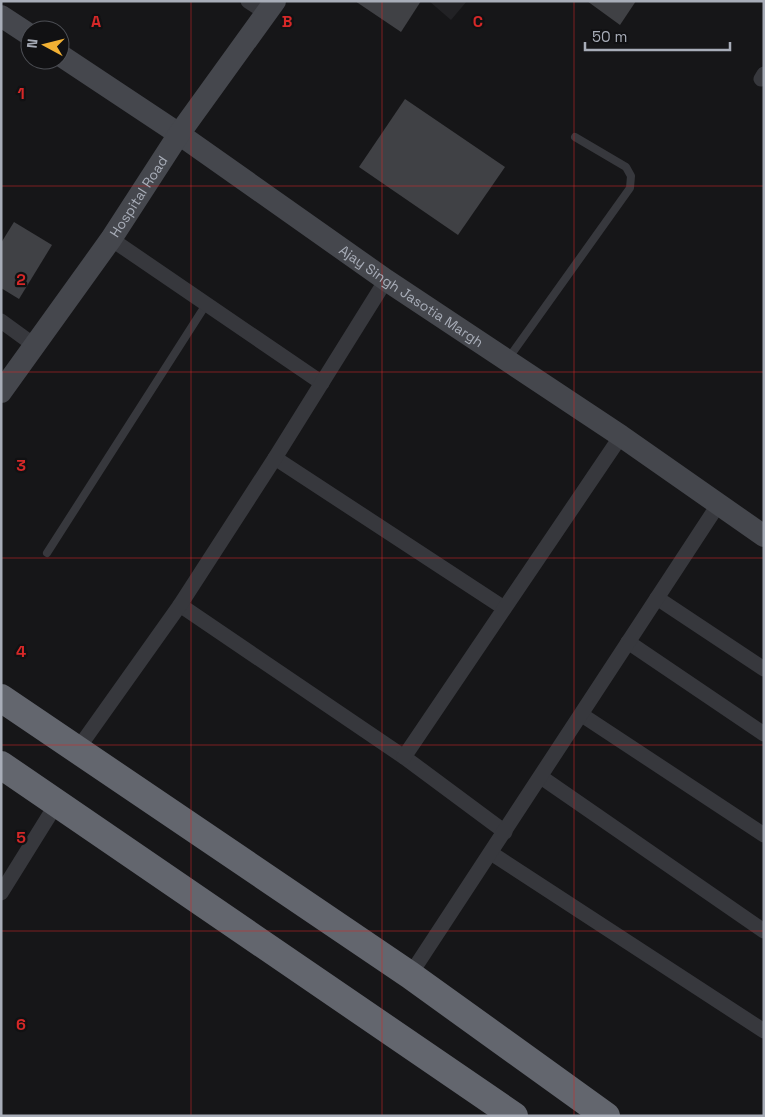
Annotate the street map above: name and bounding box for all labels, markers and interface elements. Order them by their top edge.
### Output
text: A [91,11,101,32]
text: B [282,11,292,32]
text: C [473,11,483,32]
north arrow [20,20,70,70]
scale bar [585,20,730,52]
text: 50 m [592,27,627,46]
text: N [23,38,42,49]
text: 1 [17,83,25,104]
street label: Hospital Road [105,152,171,241]
street label: Ajay Singh Jasotia Margh [336,241,487,351]
text: 2 [16,269,26,290]
text: 3 [16,455,26,476]
text: 4 [16,641,26,662]
text: 5 [16,827,26,848]
text: 6 [16,1014,26,1035]

